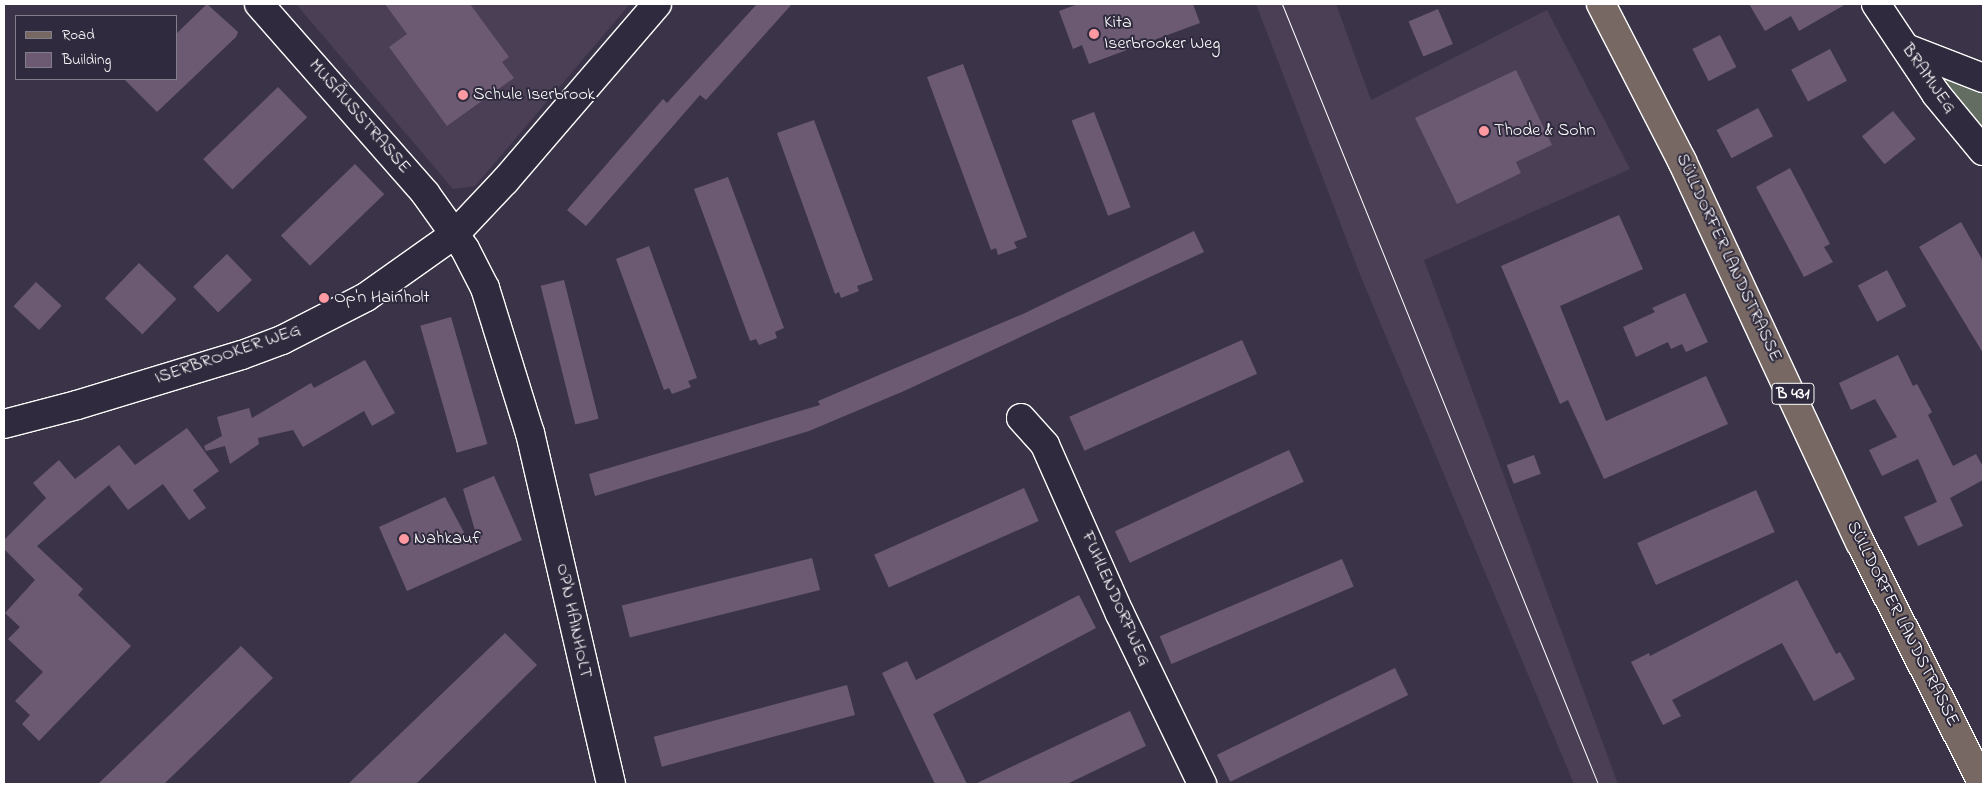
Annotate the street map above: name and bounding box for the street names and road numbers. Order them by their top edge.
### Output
street label: BRAMWEG [1896,40,1960,118]
street label: MUSÄUSSTRASSE [303,55,415,179]
street label: SÜLLDORFER LANDSTRASSE [1670,150,1786,366]
street label: ISERBROOKER WEG [152,320,304,390]
road number: B 431 [1770,380,1816,408]
street label: SÜLLDORFER LANDSTRASSE [1841,518,1963,730]
street label: FUHLENDORFWEG [1076,528,1154,670]
street label: OP'N HAINHOLT [550,562,596,680]

